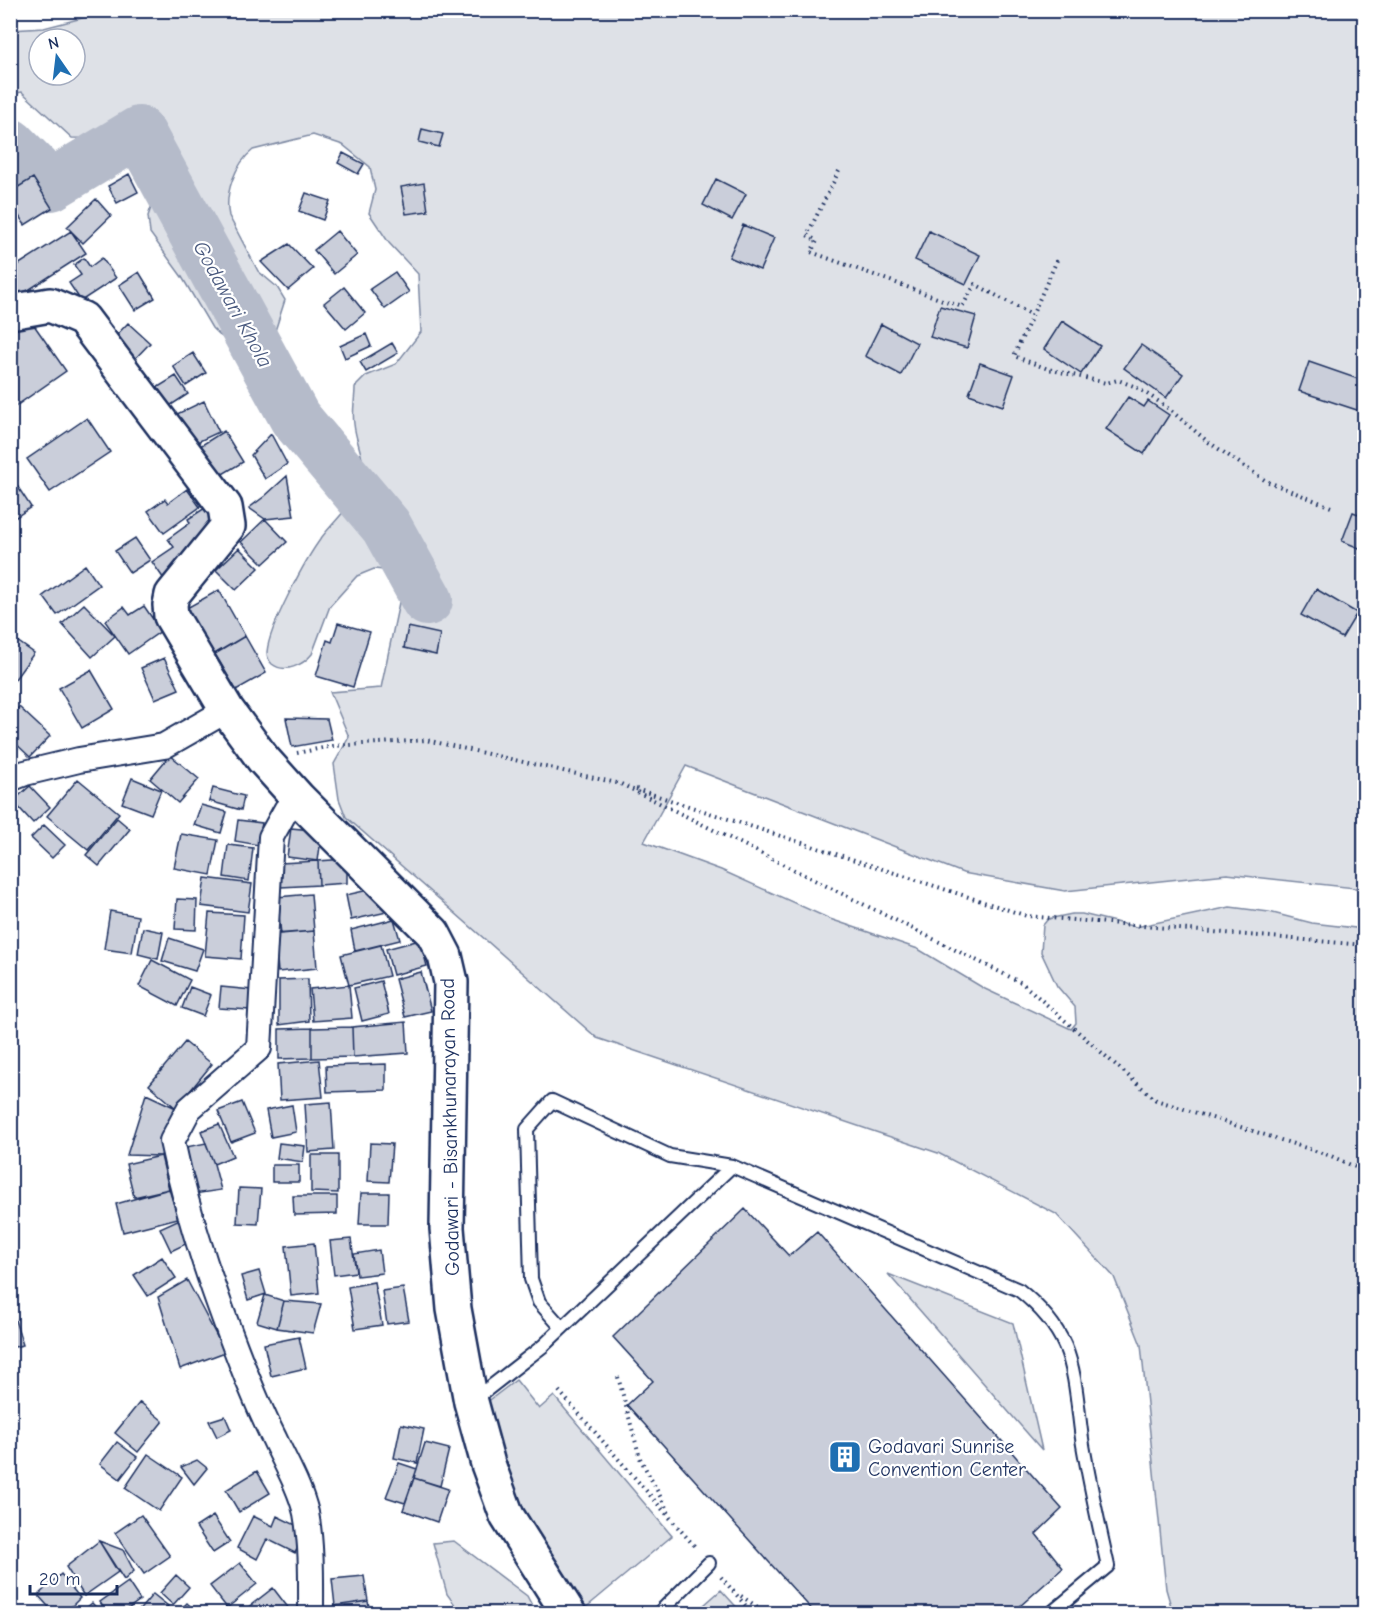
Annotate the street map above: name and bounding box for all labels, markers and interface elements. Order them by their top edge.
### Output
north arrow [27,27,87,87]
text: N [46,33,61,53]
water label: Godawari Khola [188,237,278,372]
street label: Godawari - Bisankhunarayan Road [436,978,464,1276]
place label: Godavari Sunrise Convention Center [868,1435,1026,1481]
building icon: Godavari Sunrise Convention Center [827,1439,863,1475]
scale bar [30,1558,117,1596]
text: 20 m [39,1569,80,1590]

